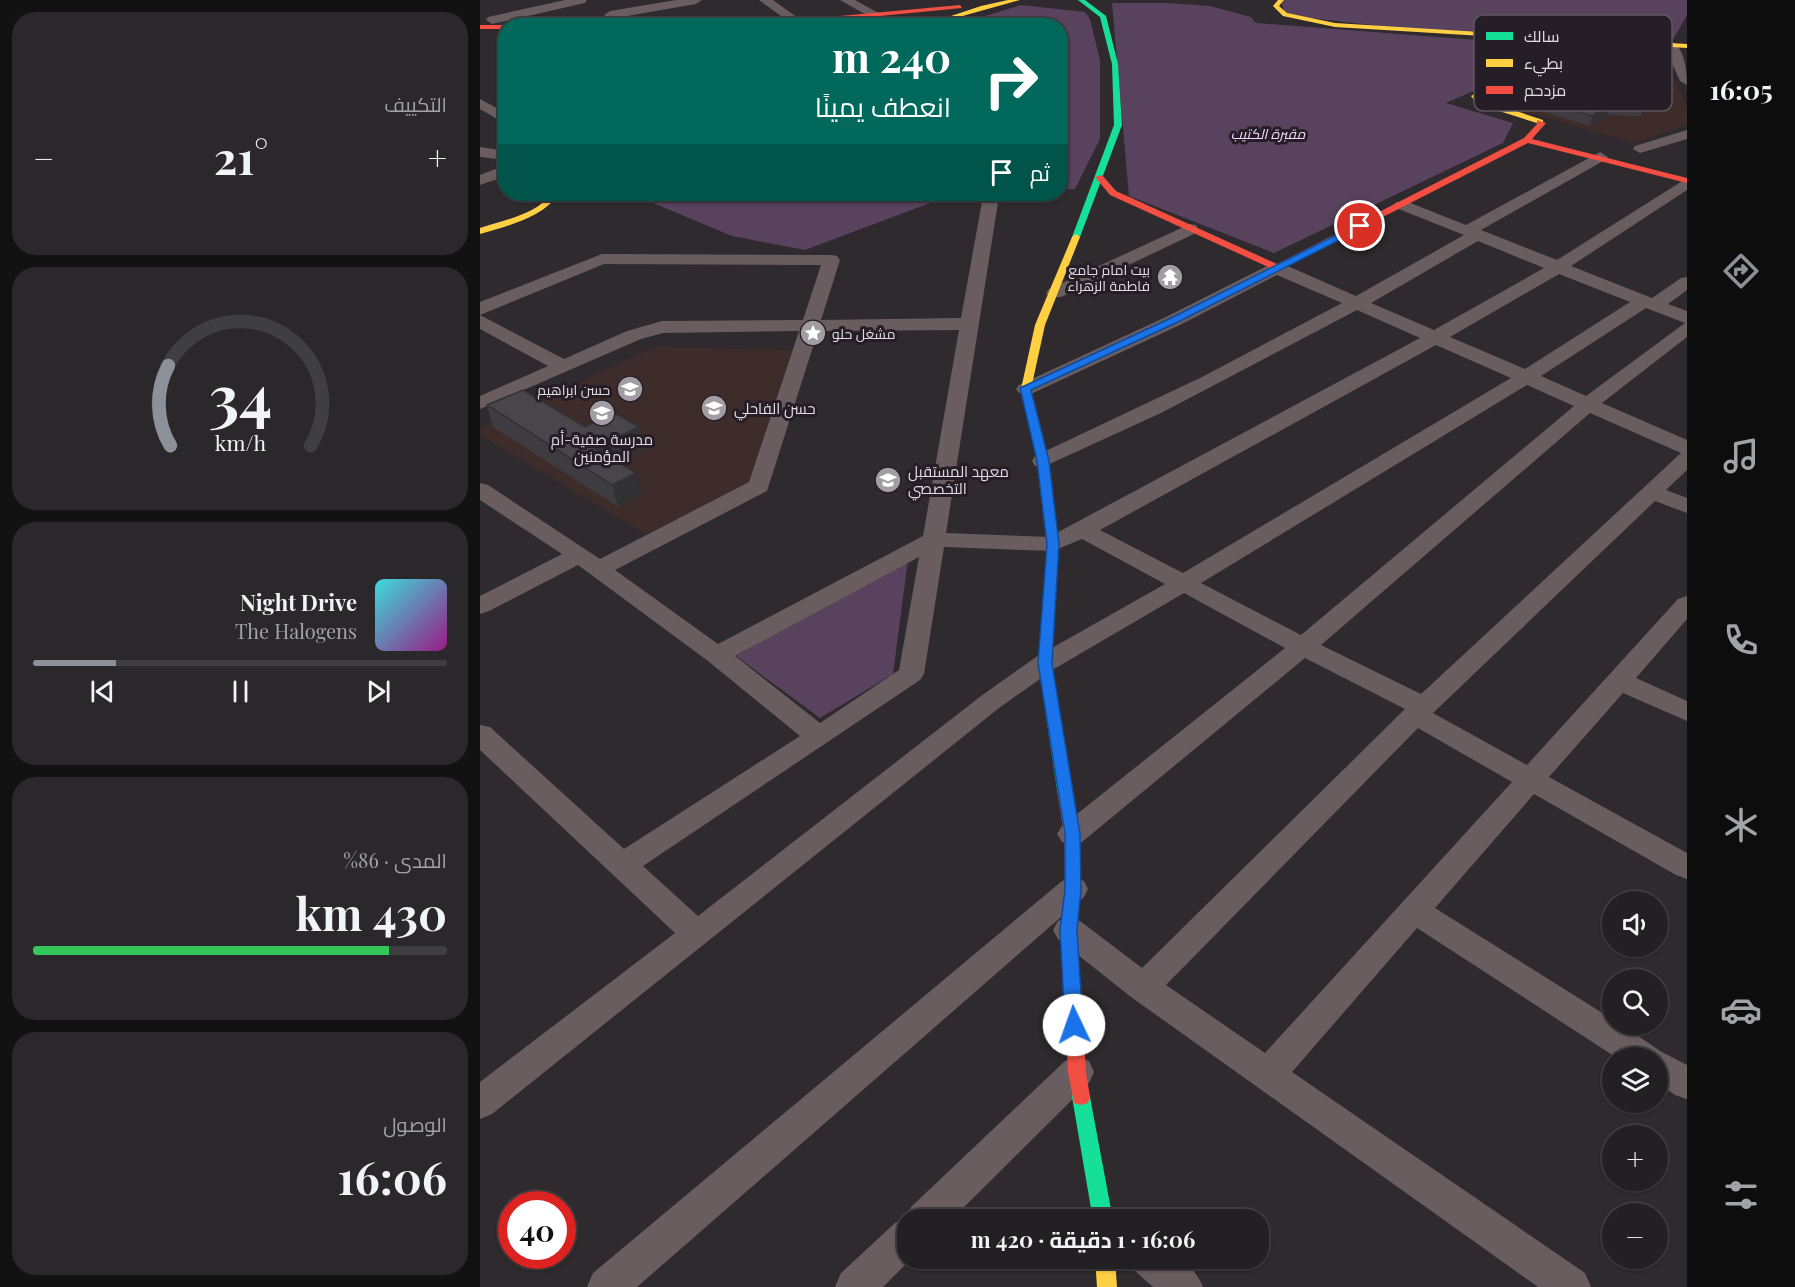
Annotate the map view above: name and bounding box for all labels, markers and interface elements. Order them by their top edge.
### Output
legend [1474,15,1672,111]
text: سالك [1524,25,1559,46]
text: 240 m [832,28,951,84]
icon: right [972,42,1050,120]
text: بطيء [1524,52,1563,77]
text: 16:05 [1709,71,1773,107]
text: مزدحم [1524,79,1566,102]
text: انعطف يمينًا [815,88,951,124]
text: التكييف [384,90,447,117]
park label: مقبرة الكتيب [1231,124,1306,143]
text: 21° [214,126,268,186]
text: − [33,135,54,179]
text: + [428,135,447,179]
icon: arrive [985,156,1018,189]
text: ثم [1030,157,1050,187]
pin [1334,200,1385,251]
icon: arrive [1343,209,1376,242]
icon: directions [1720,250,1762,292]
place label: بيت امام جامع فاطمة الزهراء [1067,260,1150,295]
temple icon: بيت امام جامع فاطمة الزهراء [1155,262,1185,292]
place icon: مشغل حلو [798,318,828,348]
place label: مشغل حلو [832,324,895,343]
text: 34 [208,352,272,436]
school or university icon: حسن ابراهيم [615,374,645,404]
place label: حسن ابراهيم [537,380,610,400]
school or university icon: حسن الفاحلي [699,393,729,423]
school or university icon: مدرسة صفية-أم المؤمنين [587,398,617,428]
place label: حسن الفاحلي [734,398,815,421]
text: km/h [214,428,266,456]
place label: مدرسة صفية-أم المؤمنين [551,429,653,467]
icon: music [1720,435,1762,477]
place label: معهد المستقبل التخصصي [908,461,1009,501]
school or university icon: معهد المستقبل التخصصي [873,465,903,495]
text: Night Drive [240,587,357,617]
text: The Halogens [235,617,357,644]
icon: phone [1720,619,1762,661]
icon: previous [86,675,119,708]
icon: pause [224,675,257,708]
icon: next [362,675,395,708]
icon: climate [1720,804,1762,846]
text: المدى · 86% [343,846,447,873]
text: 430 km [295,882,447,942]
map controls [1602,891,1668,1269]
button: sound [1602,891,1668,957]
button: search [1602,969,1668,1035]
icon: car [1720,989,1762,1031]
position arrow [1042,993,1106,1057]
button: layers [1602,1047,1668,1113]
text: الوصول [383,1110,447,1137]
button: + [1602,1125,1668,1191]
text: 16:06 [337,1146,447,1206]
icon: filters [1720,1174,1762,1216]
speed limit sign: 40 [498,1191,576,1269]
button: − [1602,1203,1668,1269]
text: 16:06 · 1 دقيقة · 420 m [971,1224,1195,1254]

